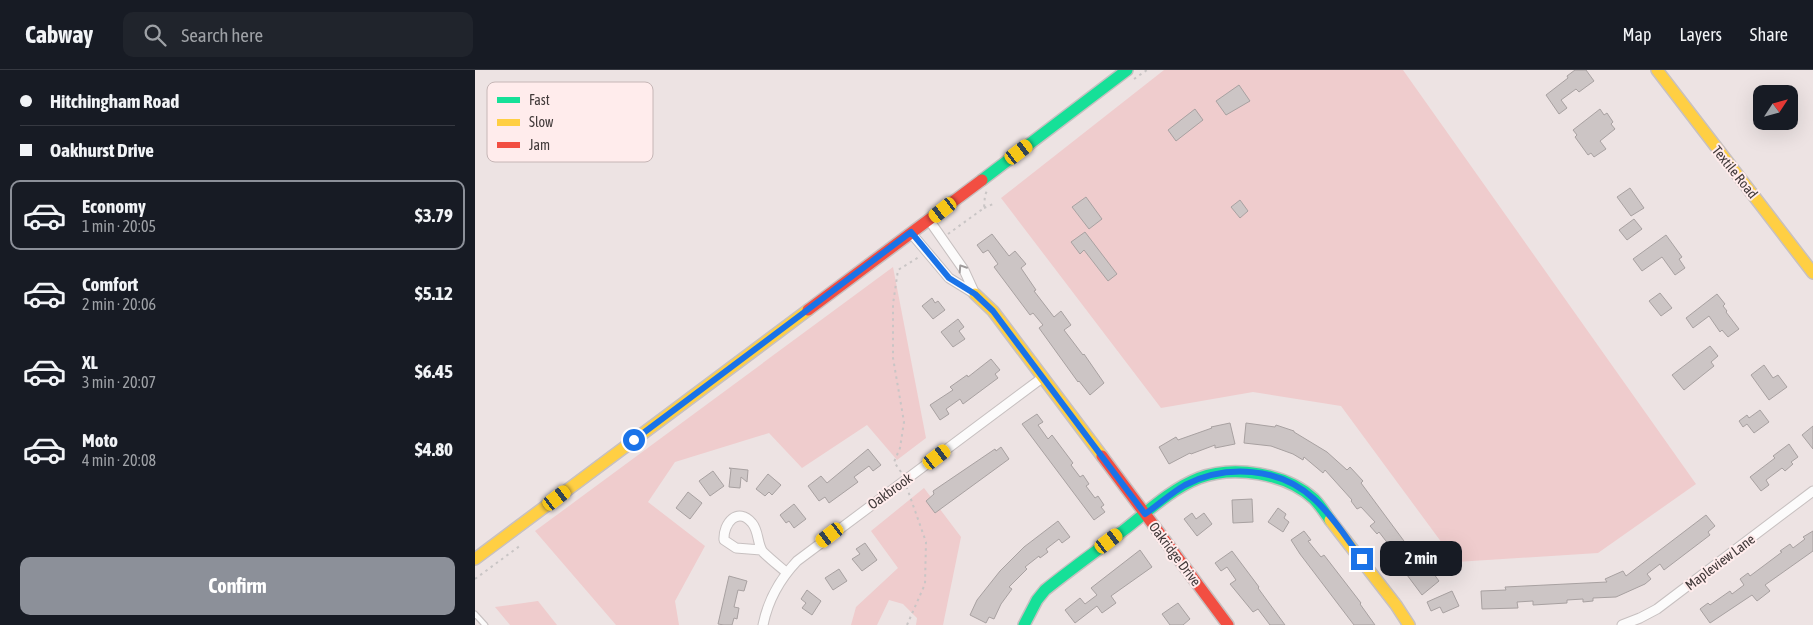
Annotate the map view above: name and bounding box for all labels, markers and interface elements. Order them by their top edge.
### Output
search box [123,12,473,57]
text: Cabway [25,21,93,48]
icon: search [141,21,169,49]
text: Search here [181,24,263,46]
text: Map [1622,24,1651,45]
text: Layers [1679,24,1722,45]
text: Share [1750,24,1788,45]
legend [487,82,653,162]
north arrow [1753,85,1797,130]
map controls [1753,85,1798,130]
text: Hitchingham Road [50,90,179,112]
text: Fast [529,92,550,108]
text: Slow [529,114,554,130]
text: Jam [529,137,550,153]
car [1002,137,1035,167]
text: Oakhurst Drive [50,139,154,161]
street label: Textile Road [1709,142,1761,202]
icon: car [22,193,67,238]
text: Economy [82,195,146,217]
car [926,195,959,225]
text: $3.79 [415,204,453,226]
text: 1 min · 20:05 [82,217,156,235]
one-way arrow [959,264,968,274]
icon: car [22,271,67,316]
text: Comfort [82,273,138,295]
text: $5.12 [415,282,453,304]
text: 2 min · 20:06 [82,295,156,313]
icon: car [22,349,67,394]
text: XL [82,351,98,373]
text: $6.45 [415,360,453,382]
text: 3 min · 20:07 [82,373,156,391]
icon: car [22,427,67,472]
text: Moto [82,429,118,451]
route start [623,429,645,451]
text: $4.80 [415,438,453,460]
car [920,442,953,472]
text: 4 min · 20:08 [82,451,156,469]
street label: Oakbrook [865,470,915,512]
car [540,483,573,513]
street label: Oakridge Drive [1146,519,1204,589]
car [813,520,846,550]
car [1092,526,1125,556]
street label: Mapleview Lane [1682,531,1758,593]
callout: 2 min [1379,542,1462,576]
route end [1351,548,1373,570]
text: 2 min [1405,549,1437,567]
button: Confirm [20,557,455,615]

